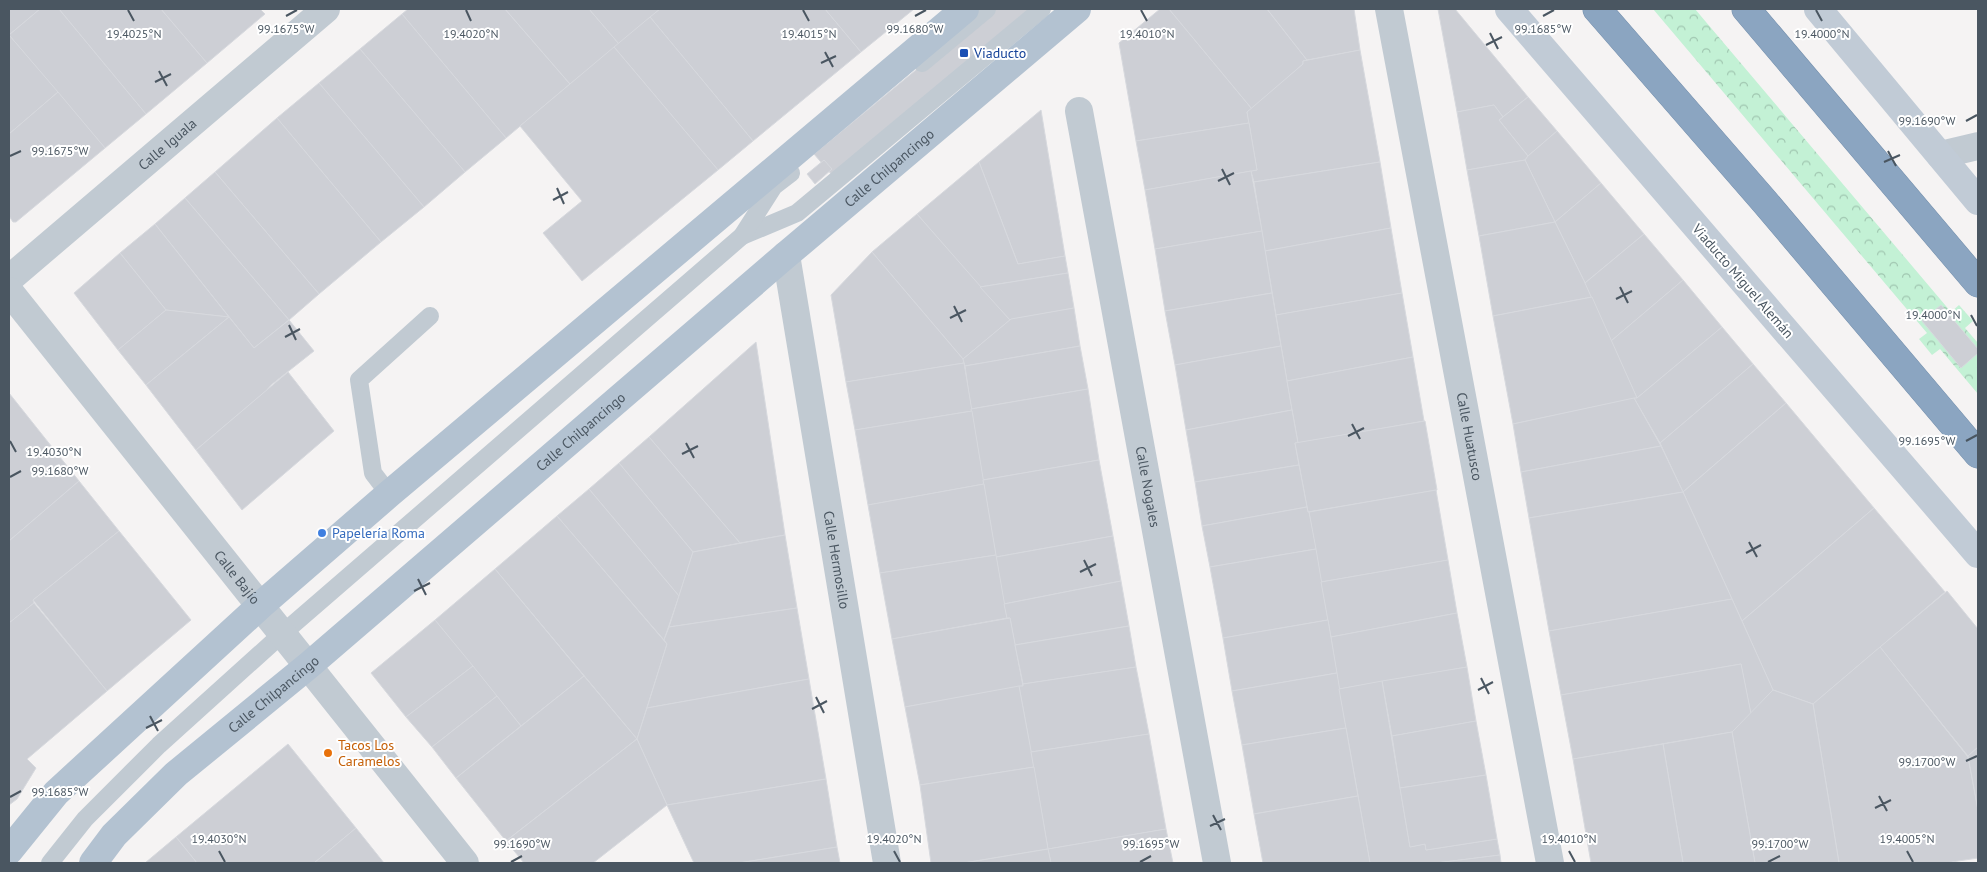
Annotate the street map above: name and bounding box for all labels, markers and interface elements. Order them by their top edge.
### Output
text: 99.1675°W [258,21,314,36]
text: 99.1680°W [887,21,943,36]
text: 99.1685°W [1515,21,1571,36]
text: 19.4025°N [107,26,161,41]
text: 19.4020°N [444,26,498,41]
text: 19.4015°N [782,26,836,41]
text: 19.4010°N [1120,26,1174,41]
text: 19.4000°N [1795,26,1849,41]
place label: Viaducto [973,44,1026,62]
marker: Viaducto [958,47,970,59]
text: 99.1690°W [1899,113,1955,128]
street label: Calle Iguala [135,114,200,174]
street label: Calle Chilpancingo [840,125,938,211]
text: 99.1675°W [32,143,88,158]
street label: Viaducto Miguel Alemán [1688,219,1798,342]
text: 19.4000°N [1906,307,1960,322]
street label: Calle Chilpancingo [532,388,629,475]
street label: Calle Huatusco [1452,391,1487,482]
text: 99.1695°W [1899,433,1955,448]
text: 19.4030°N [27,444,81,459]
street label: Calle Nogales [1132,445,1164,529]
text: 99.1680°W [32,463,88,478]
street label: Calle Hermosillo [820,509,854,610]
place label: Papelería Roma [332,524,425,542]
marker: Papelería Roma [316,527,328,539]
street label: Calle Bajío [210,547,264,608]
street label: Calle Chilpancingo [224,652,323,737]
place label: Tacos Los Caramelos [338,736,400,770]
marker: Tacos Los Caramelos [322,747,334,759]
text: 99.1700°W [1899,754,1955,769]
text: 99.1685°W [32,784,88,799]
text: 19.4030°N [192,831,246,846]
text: 19.4020°N [867,831,921,846]
text: 19.4010°N [1542,831,1596,846]
text: 19.4005°N [1880,831,1934,846]
text: 99.1690°W [494,836,550,851]
text: 99.1695°W [1123,836,1179,851]
text: 99.1700°W [1752,836,1808,851]

